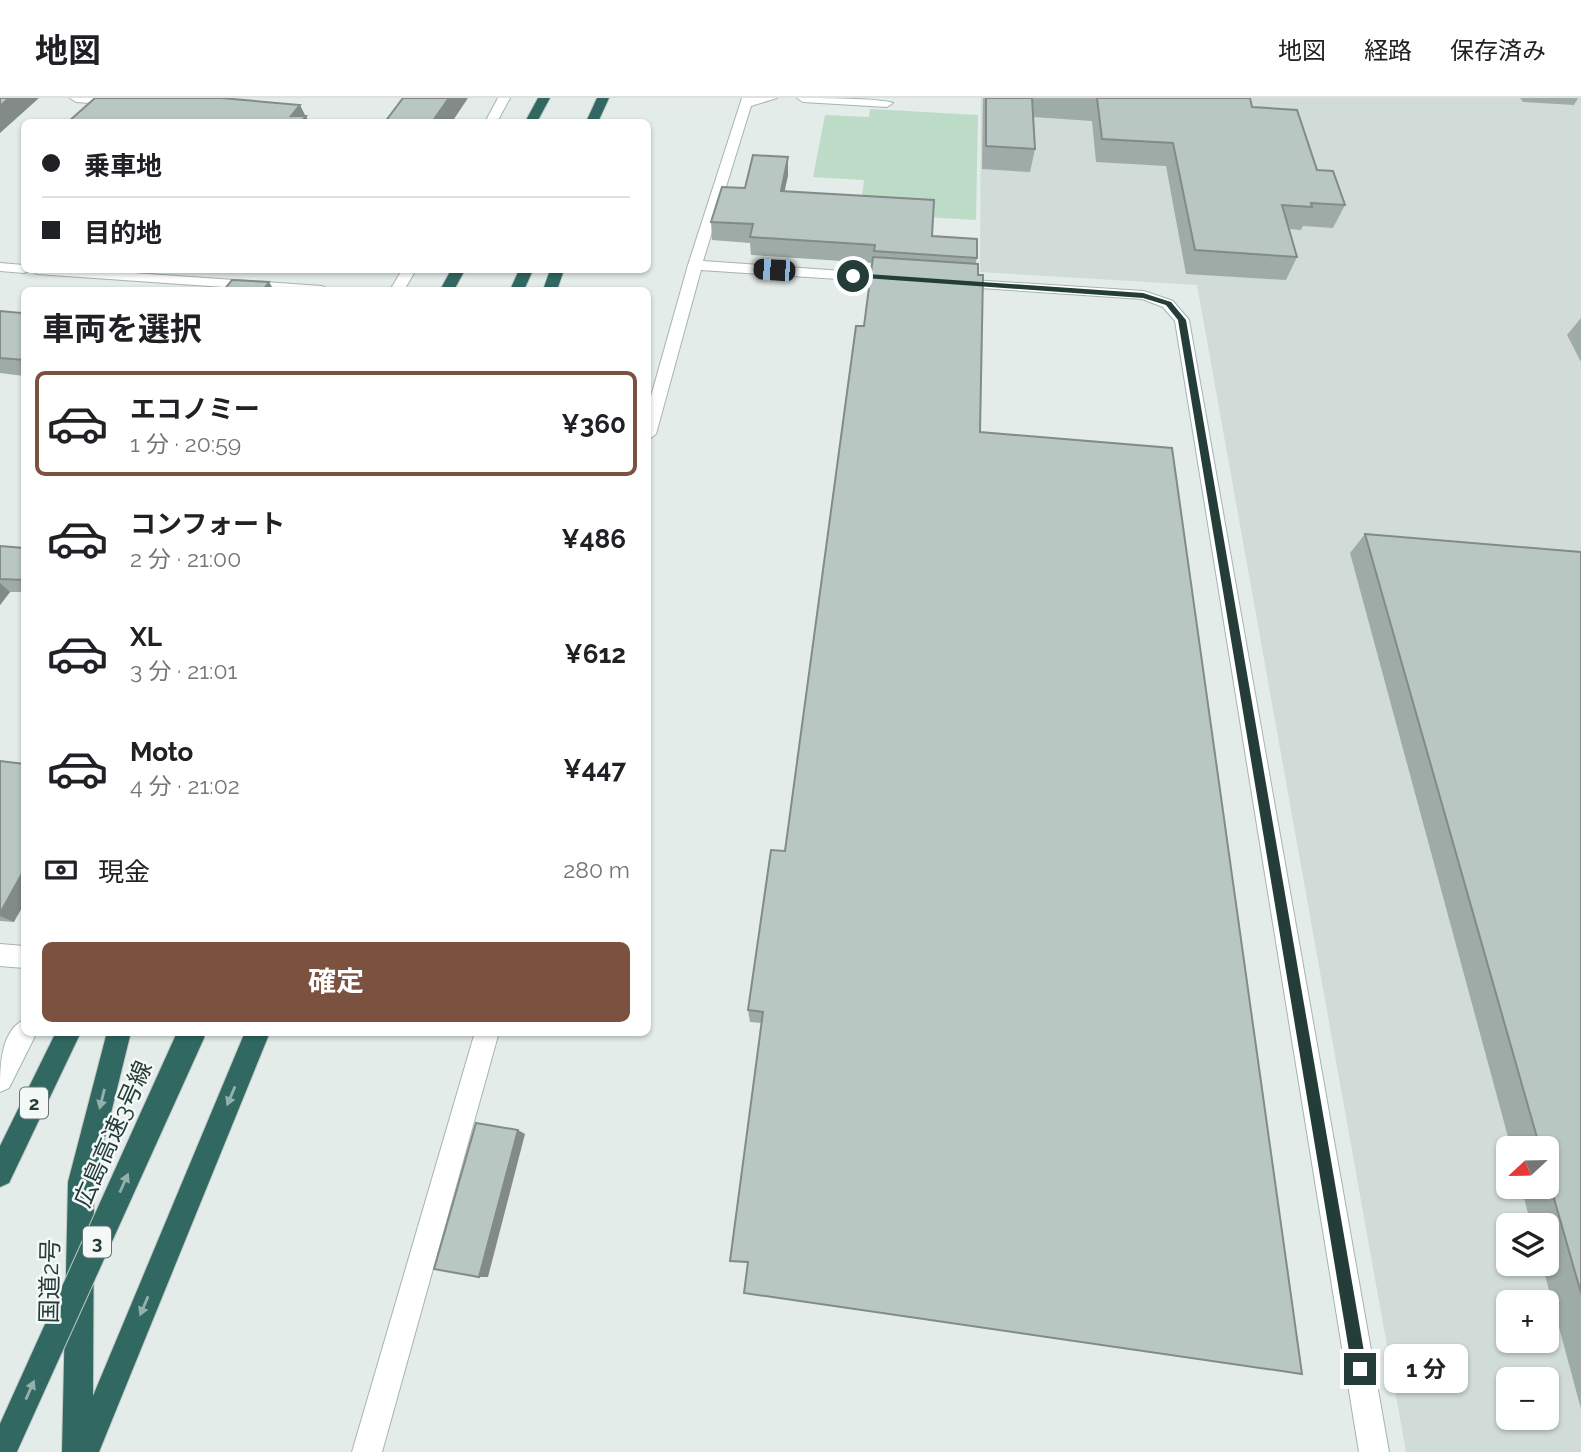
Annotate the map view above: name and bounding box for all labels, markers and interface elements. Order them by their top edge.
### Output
text: 地図 [35,31,101,70]
text: 地図 [1278,36,1326,65]
text: 経路 [1364,36,1412,65]
text: 保存済み [1450,36,1546,65]
text: 乗車地 [84,151,162,181]
text: 目的地 [84,218,162,248]
car [753,258,796,282]
route start [837,260,869,292]
text: 車両を選択 [42,310,202,347]
icon: car [46,392,109,455]
text: エコノミー [130,394,260,424]
text: ¥360 [561,409,626,439]
text: 1 分 · 20:59 [130,430,241,457]
icon: car [46,507,109,570]
text: コンフォート [130,509,285,539]
text: ¥486 [561,524,626,554]
text: 2 分 · 21:00 [130,545,241,572]
icon: car [46,622,109,685]
text: XL [130,622,162,652]
text: ¥612 [564,639,626,669]
text: 3 分 · 21:01 [130,657,237,684]
icon: car [46,737,109,800]
text: Moto [130,737,193,767]
text: ¥447 [563,754,626,784]
text: 4 分 · 21:02 [130,772,240,799]
icon: cash [42,851,80,889]
text: 280 m [563,856,630,883]
text: 現金 [98,857,150,887]
button: 確定 [42,942,630,1022]
street label: 広島高速3号線 [67,1056,158,1211]
one-way arrow [226,1085,237,1106]
road number: 2 [20,1088,48,1119]
one-way arrow [96,1088,107,1110]
north arrow [1496,1136,1559,1199]
map controls [1496,1136,1559,1430]
one-way arrow [119,1172,130,1193]
button: layers [1496,1213,1559,1276]
road number: 3 [83,1226,111,1258]
street label: 国道2号 [34,1238,65,1323]
button: + [1496,1290,1559,1353]
one-way arrow [139,1295,150,1316]
callout: 1 分 [1384,1344,1468,1394]
route end [1344,1353,1376,1385]
text: 1 分 [1406,1355,1446,1382]
button: − [1496,1367,1559,1430]
one-way arrow [24,1380,36,1400]

